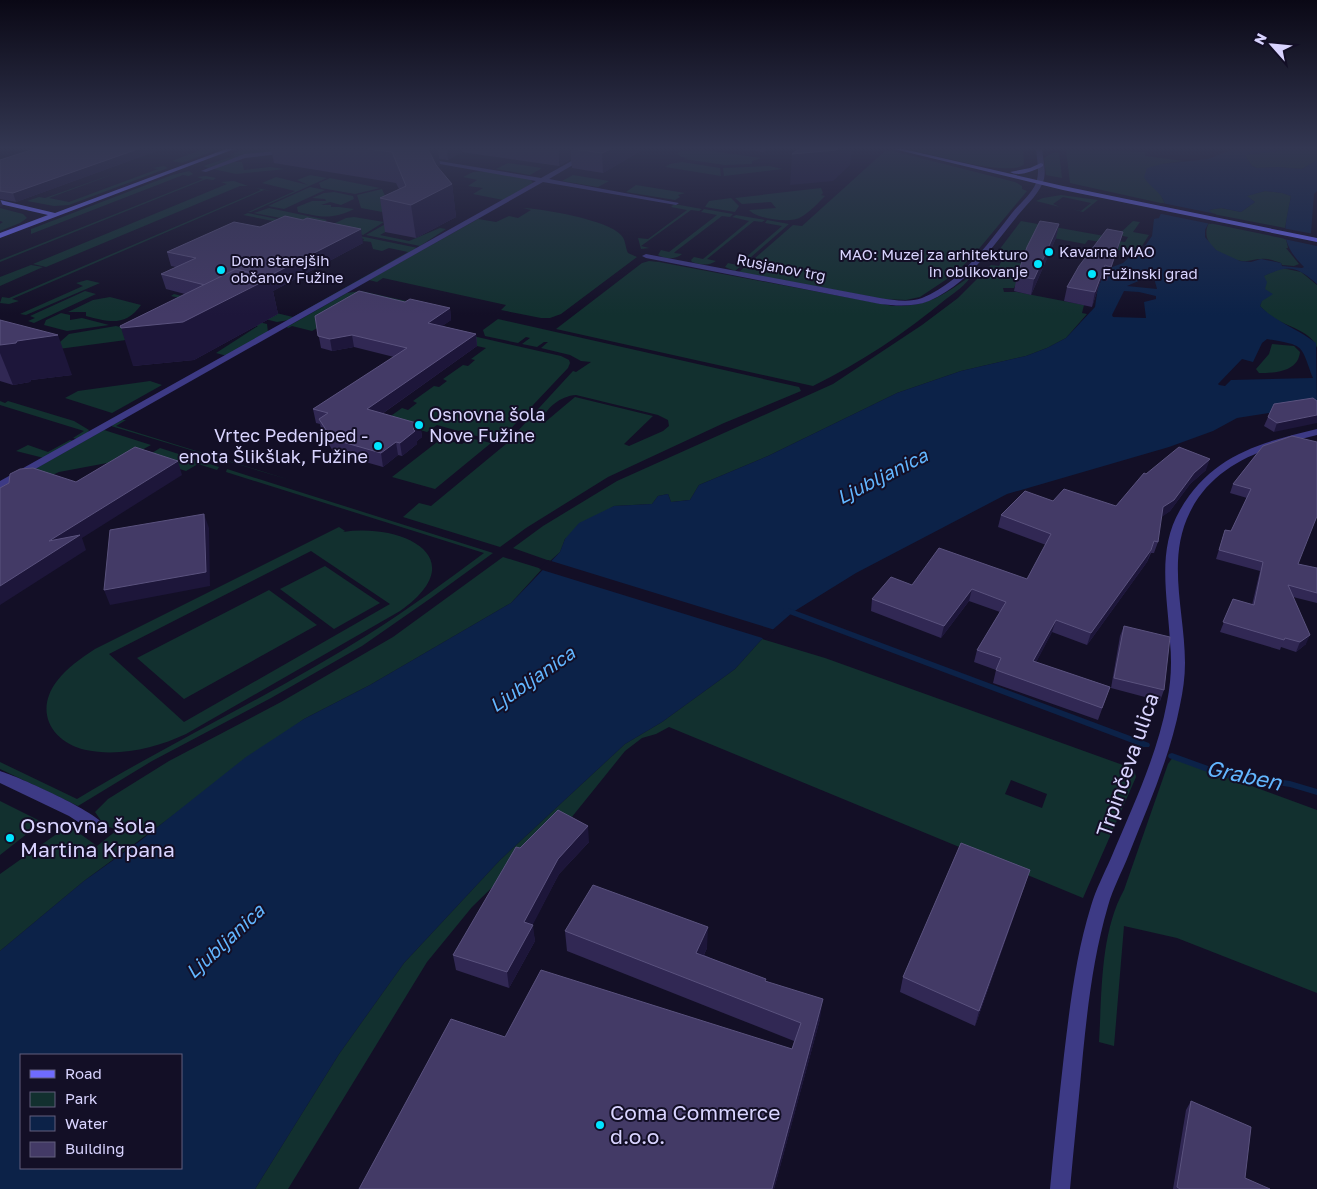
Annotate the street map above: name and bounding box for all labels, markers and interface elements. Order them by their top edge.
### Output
north arrow [1247,20,1297,70]
text: N [1250,30,1270,47]
place label: Kavarna MAO [1059,242,1155,260]
place label: MAO: Muzej za arhitekturo in oblikovanje [839,245,1028,280]
marker: Kavarna MAO [1043,246,1055,258]
street label: Rusjanov trg [735,250,827,284]
place label: Dom starejših občanov Fužine [231,251,344,286]
marker: MAO: Muzej za arhitekturo in oblikovanje [1032,258,1044,270]
marker: Dom starejših občanov Fužine [215,264,227,276]
place label: Fužinski grad [1102,264,1198,282]
marker: Fužinski grad [1086,268,1098,280]
place label: Osnovna šola Nove Fužine [429,403,545,446]
marker: Osnovna šola Nove Fužine [413,419,425,431]
place label: Vrtec Pedenjped - enota Šlikšlak, Fužine [179,424,368,467]
marker: Vrtec Pedenjped - enota Šlikšlak, Fužine [372,440,384,452]
water label: Ljubljanica [832,442,932,508]
water label: Ljubljanica [485,640,580,716]
street label: Trpinčeva ulica [1090,689,1164,840]
water label: Graben [1204,753,1286,796]
place label: Osnovna šola Martina Krpana [20,812,175,862]
marker: Osnovna šola Martina Krpana [4,832,16,844]
water label: Ljubljanica [181,898,270,983]
legend [20,1054,182,1169]
text: Road [65,1064,102,1082]
text: Park [65,1089,98,1107]
place label: Coma Commerce d.o.o. [610,1099,780,1149]
text: Water [65,1114,108,1132]
marker: Coma Commerce d.o.o. [594,1119,606,1131]
text: Building [65,1139,125,1157]

